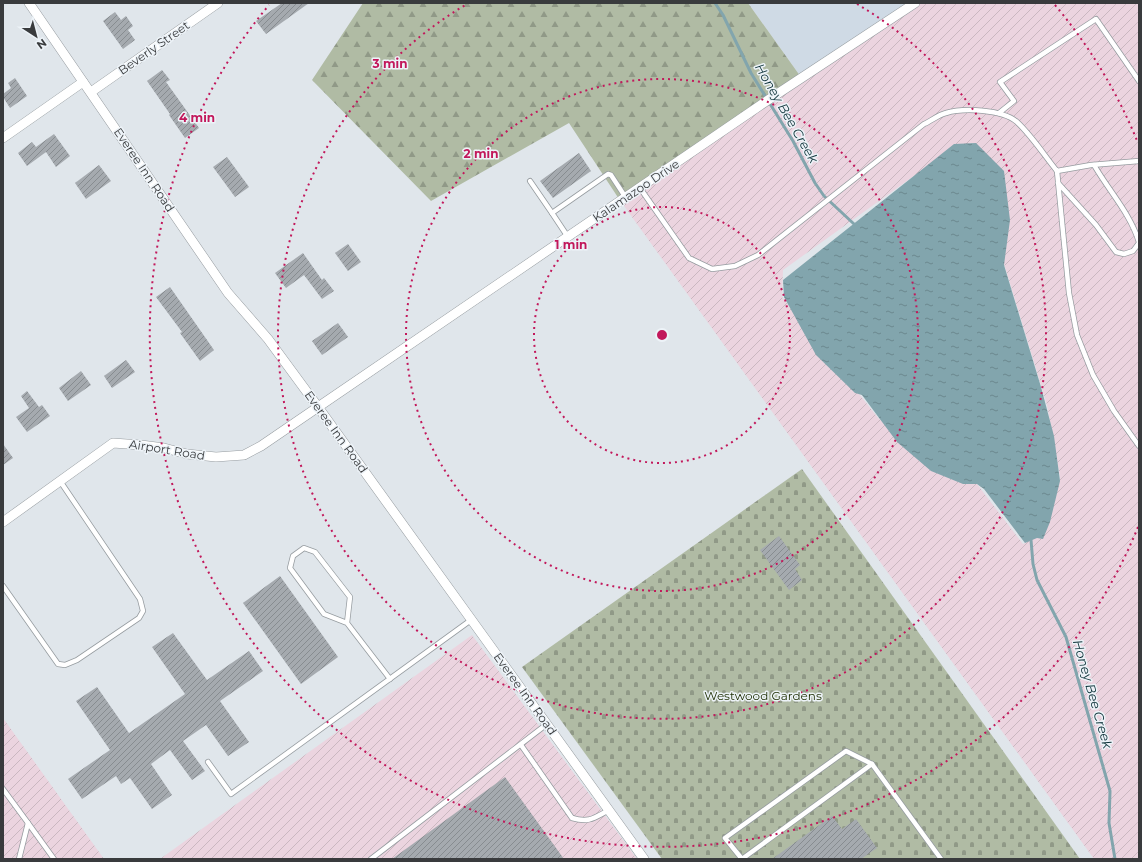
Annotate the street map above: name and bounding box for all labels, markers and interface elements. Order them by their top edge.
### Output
north arrow [16,16,56,56]
street label: Beverly Street [115,17,192,78]
text: N [34,36,50,52]
text: 3 min [372,56,408,71]
water label: Honey Bee Creek [752,60,823,167]
text: 4 min [179,110,215,125]
street label: Everee Inn Road [111,125,178,215]
text: 2 min [464,146,498,161]
street label: Kalamazoo Drive [590,156,682,225]
text: 1 min [555,237,587,252]
centre of rings [655,328,669,342]
street label: Everee Inn Road [301,388,371,476]
street label: Airport Road [128,436,206,463]
water label: Honey Bee Creek [1070,638,1117,751]
street label: Everee Inn Road [490,650,560,738]
park label: Westwood Gardens [704,688,822,703]

